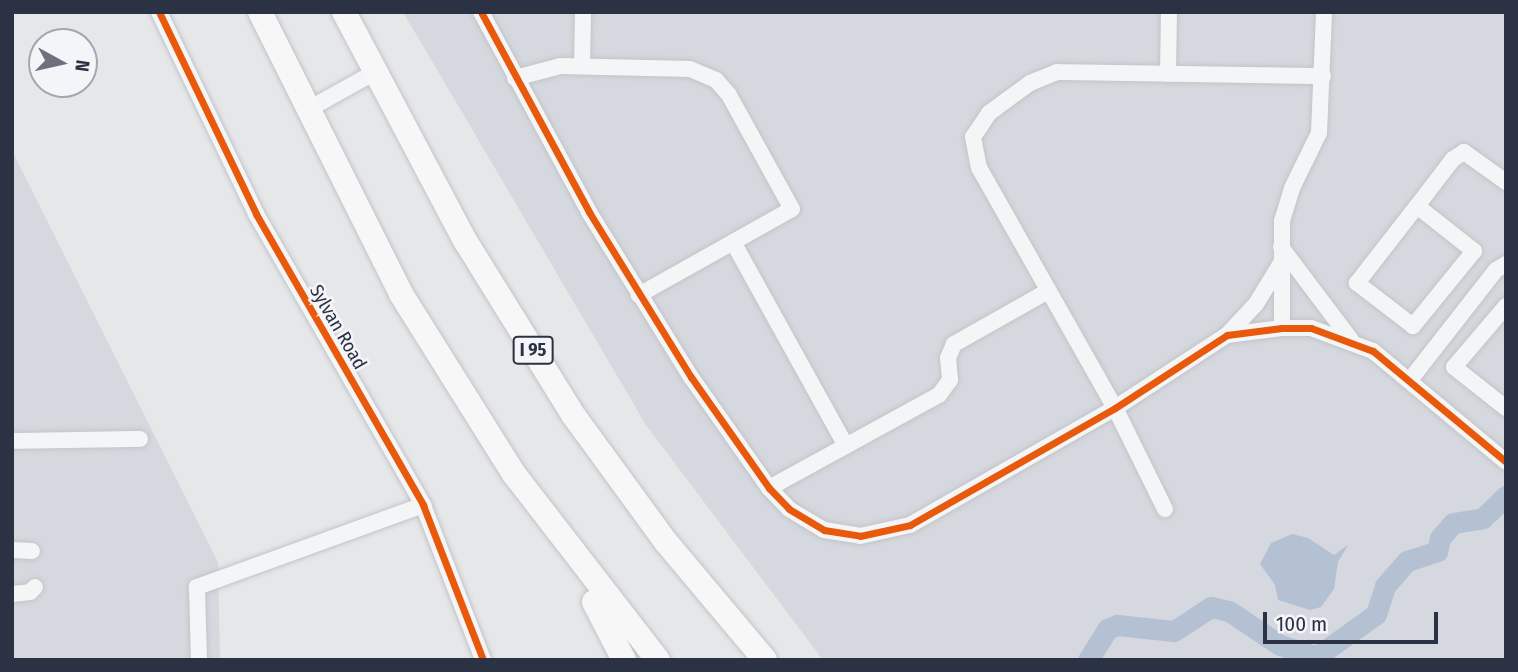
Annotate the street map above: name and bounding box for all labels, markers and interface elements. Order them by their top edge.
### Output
north arrow [28,28,98,98]
text: N [70,58,94,73]
street label: Sylvan Road [305,281,371,373]
road number: I 95 [512,336,554,364]
scale bar [1266,598,1441,642]
text: 100 m [1276,611,1327,637]

